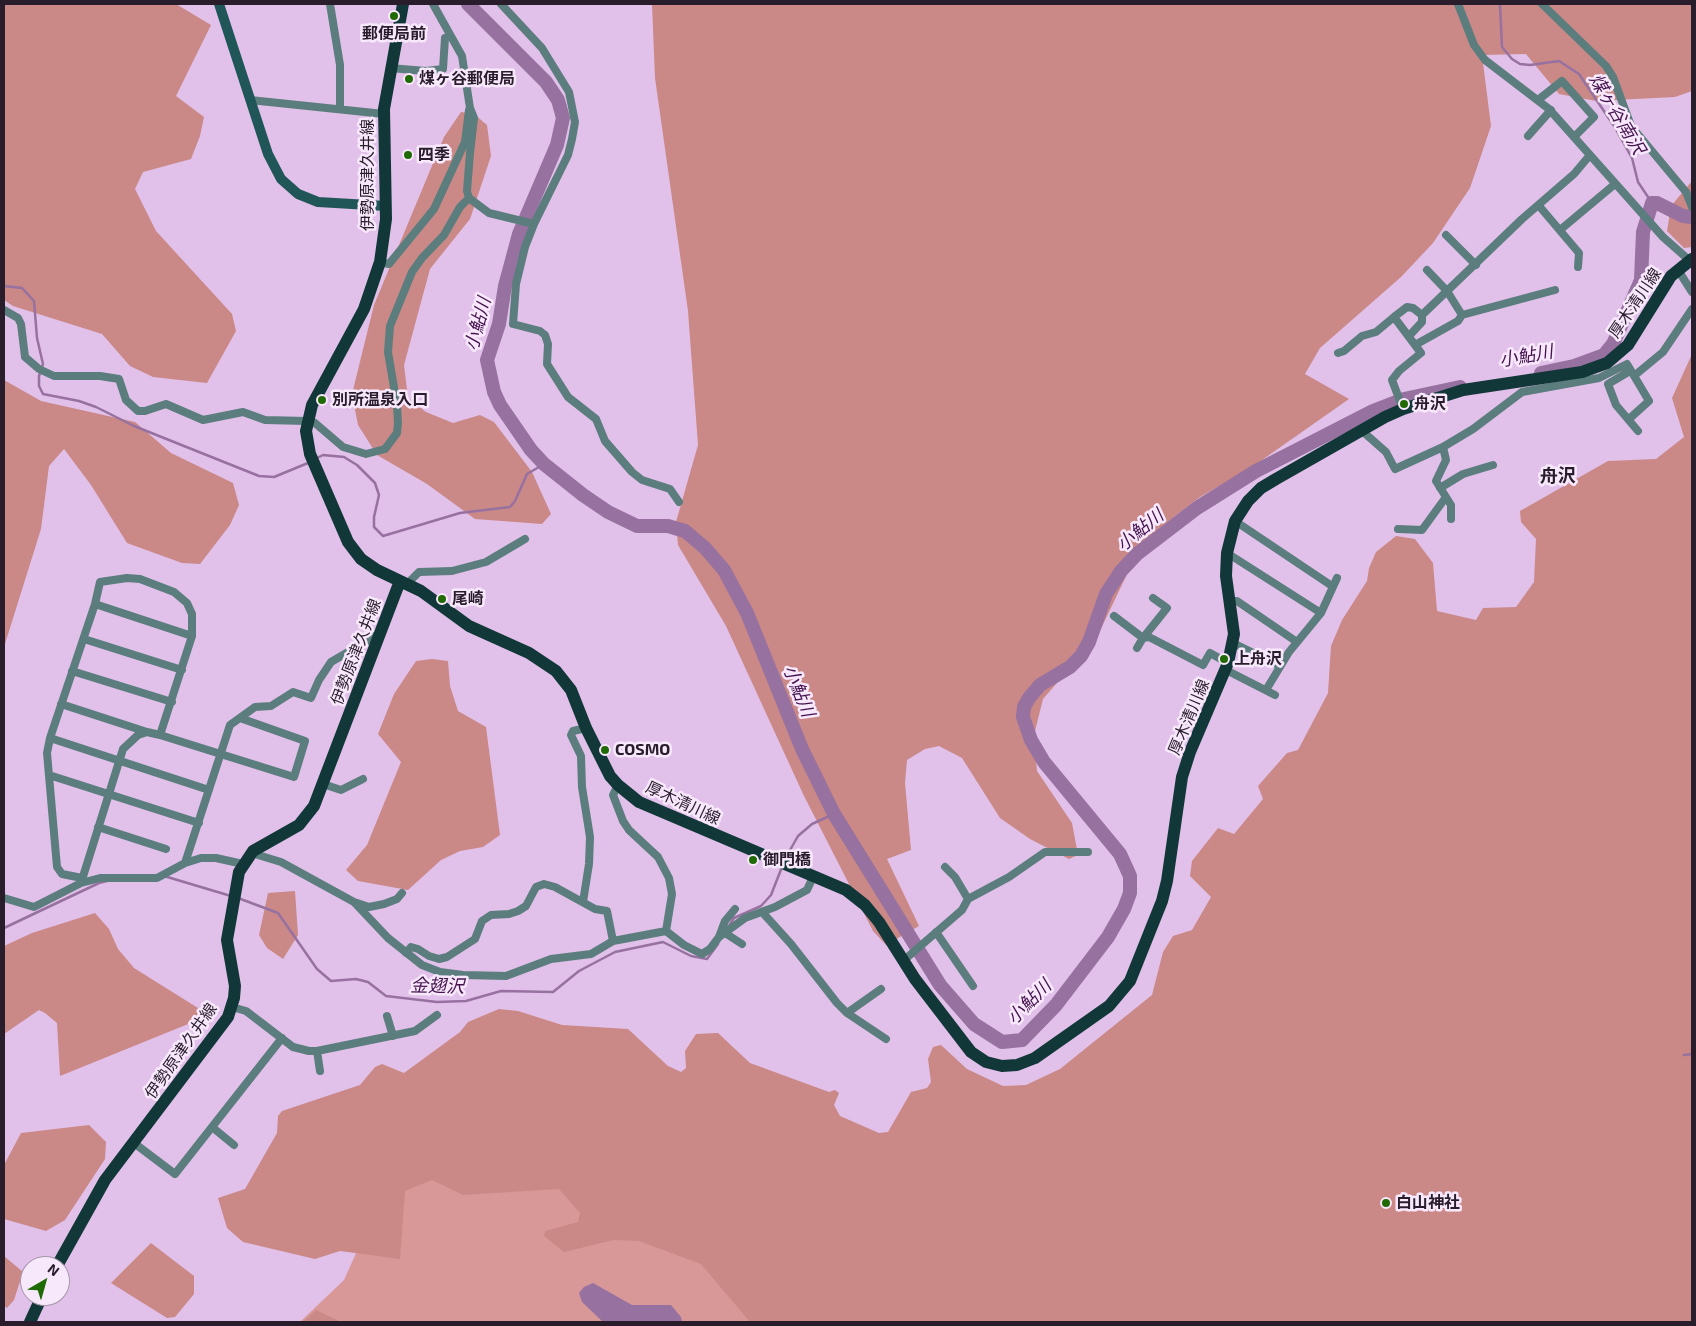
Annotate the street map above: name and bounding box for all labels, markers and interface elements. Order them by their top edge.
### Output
marker: 郵便局前 [388,10,400,22]
place label: 郵便局前 [362,24,426,44]
place label: 煤ヶ谷郵便局 [419,69,515,89]
water label: 煤ヶ谷南沢 [1585,70,1649,158]
marker: 煤ヶ谷郵便局 [403,73,415,85]
street label: 伊勢原津久井線 [358,119,378,231]
place label: 四季 [418,145,450,165]
marker: 四季 [402,149,414,161]
street label: 厚木清川線 [1605,264,1665,342]
water label: 小鮎川 [461,295,495,353]
water label: 小鮎川 [1498,341,1554,371]
place label: 別所温泉入口 [332,390,428,410]
marker: 別所温泉入口 [316,394,328,406]
place label: 舟沢 [1414,394,1446,414]
marker: 舟沢 [1398,398,1410,410]
district label: 舟沢 [1540,465,1576,487]
water label: 小鮎川 [1112,505,1168,555]
place label: 尾崎 [452,589,484,609]
marker: 尾崎 [436,593,448,605]
street label: 伊勢原津久井線 [327,596,385,708]
place label: 上舟沢 [1234,649,1282,669]
marker: 上舟沢 [1218,653,1230,665]
water label: 小鮎川 [779,662,819,720]
street label: 厚木清川線 [1165,676,1213,758]
place label: COSMO [615,740,670,760]
marker: COSMO [599,744,611,756]
street label: 厚木清川線 [643,777,723,829]
place label: 御門橋 [763,850,811,870]
marker: 御門橋 [747,854,759,866]
water label: 金翅沢 [410,975,464,997]
water label: 小鮎川 [1002,975,1056,1029]
street label: 伊勢原津久井線 [141,1000,221,1102]
place label: 白山神社 [1396,1193,1460,1213]
marker: 白山神社 [1380,1197,1392,1209]
north arrow [20,1256,70,1306]
text: N [45,1260,63,1279]

